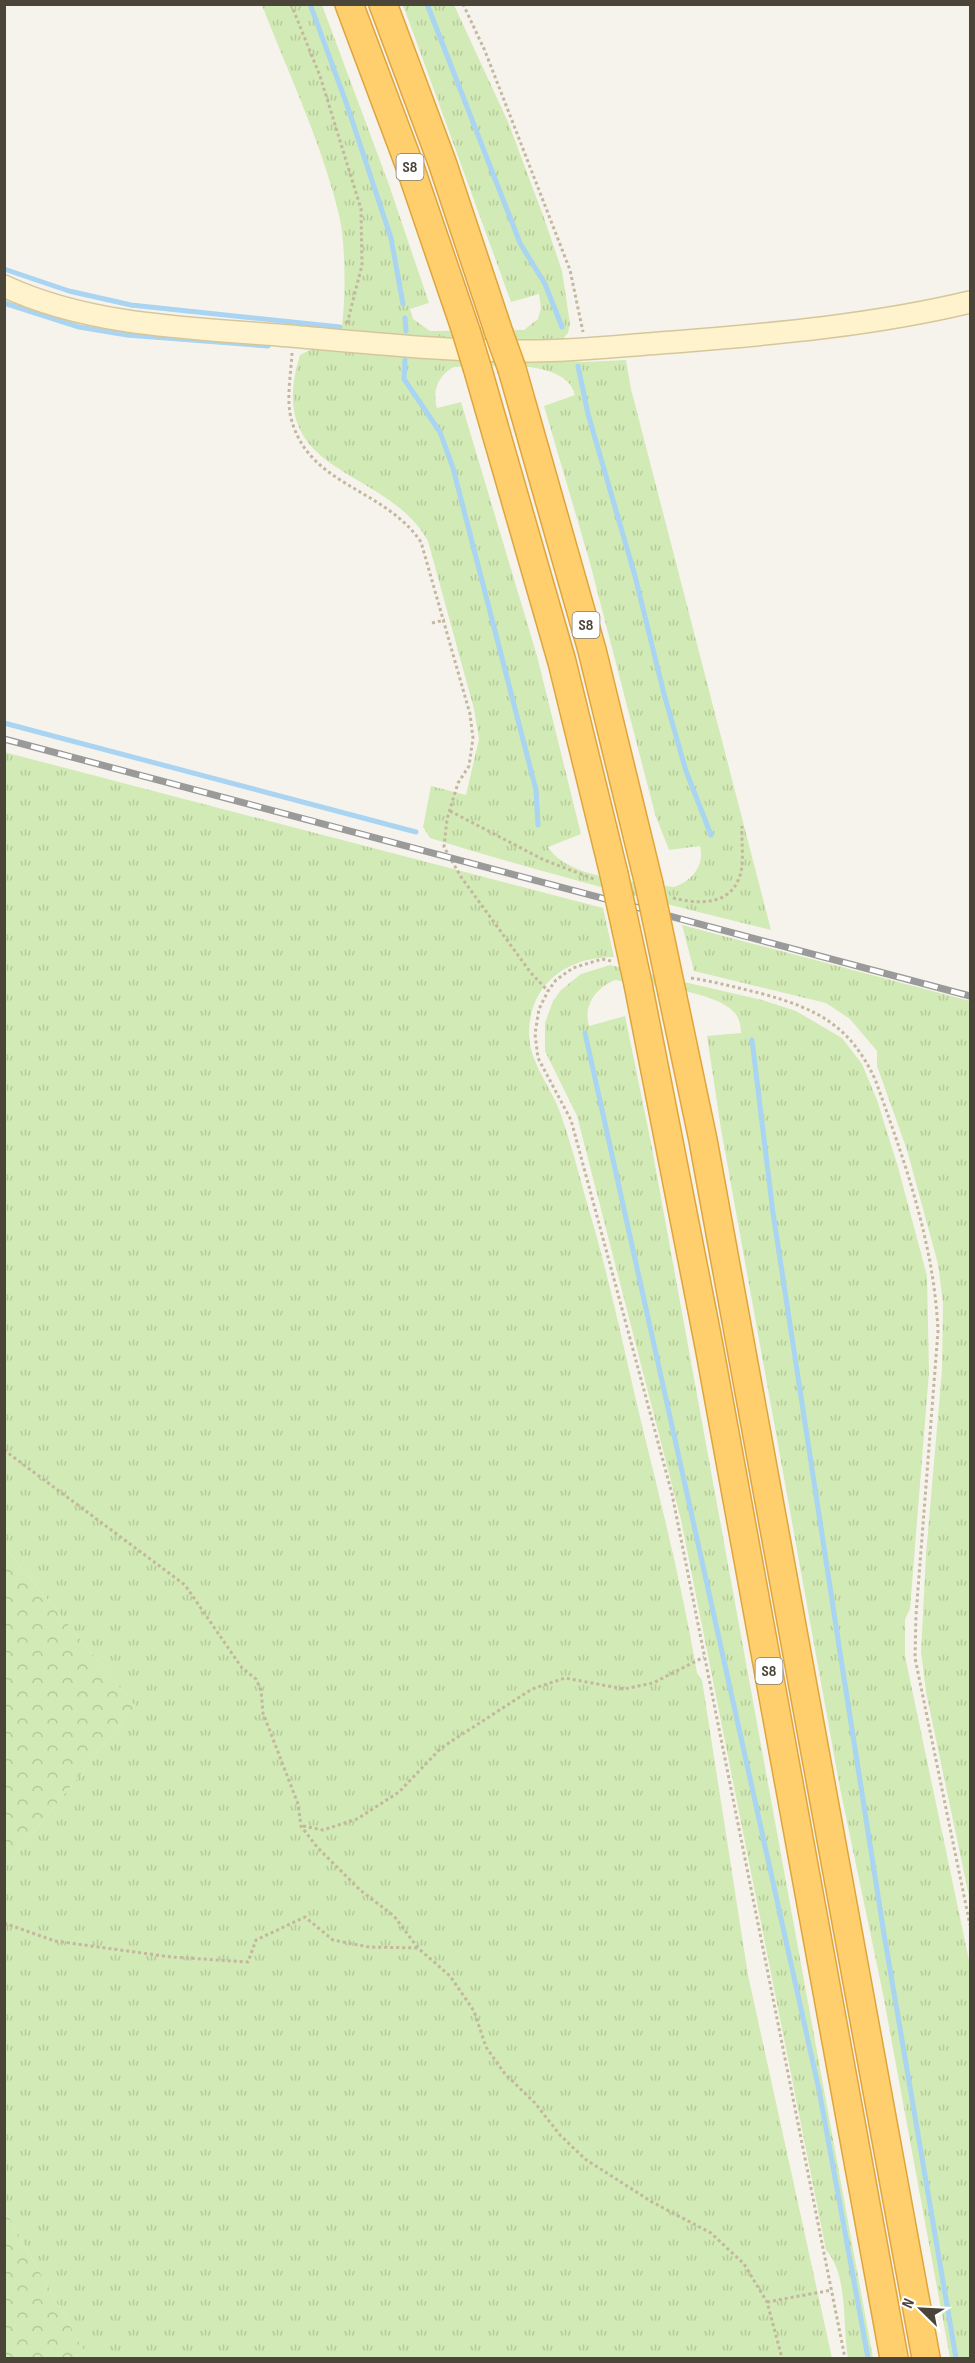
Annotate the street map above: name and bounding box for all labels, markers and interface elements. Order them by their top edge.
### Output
road number: S8 [396,154,424,180]
road number: S8 [572,612,600,638]
road number: S8 [756,1658,782,1684]
north arrow [891,2279,951,2339]
text: N [898,2296,919,2311]

